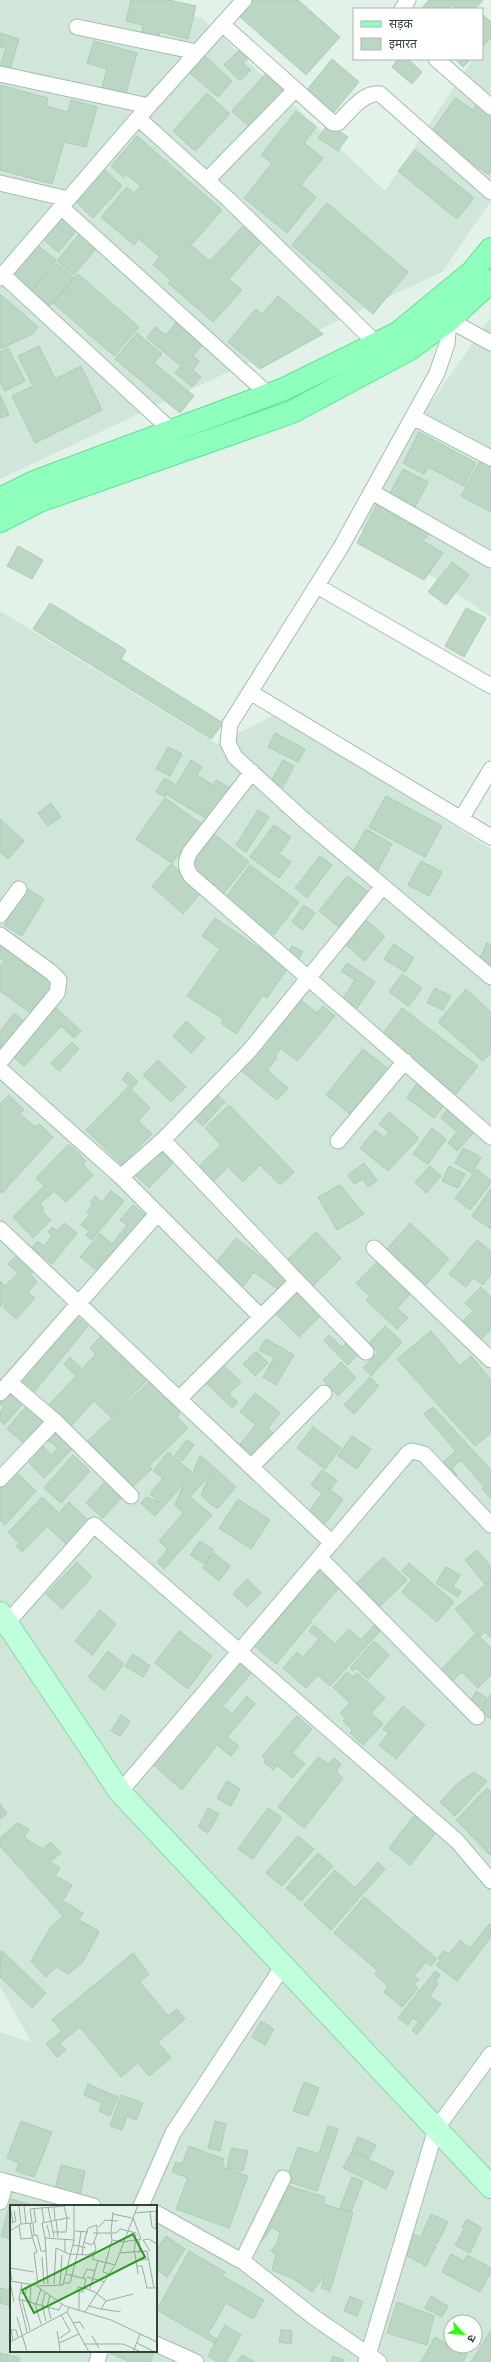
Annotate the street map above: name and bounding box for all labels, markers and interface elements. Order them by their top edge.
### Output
legend [353,8,483,60]
text: सड़क [389,17,414,33]
text: इमारत [389,37,418,53]
inset map [10,2205,157,2352]
north arrow [443,2314,483,2354]
text: उ [463,2332,479,2345]

